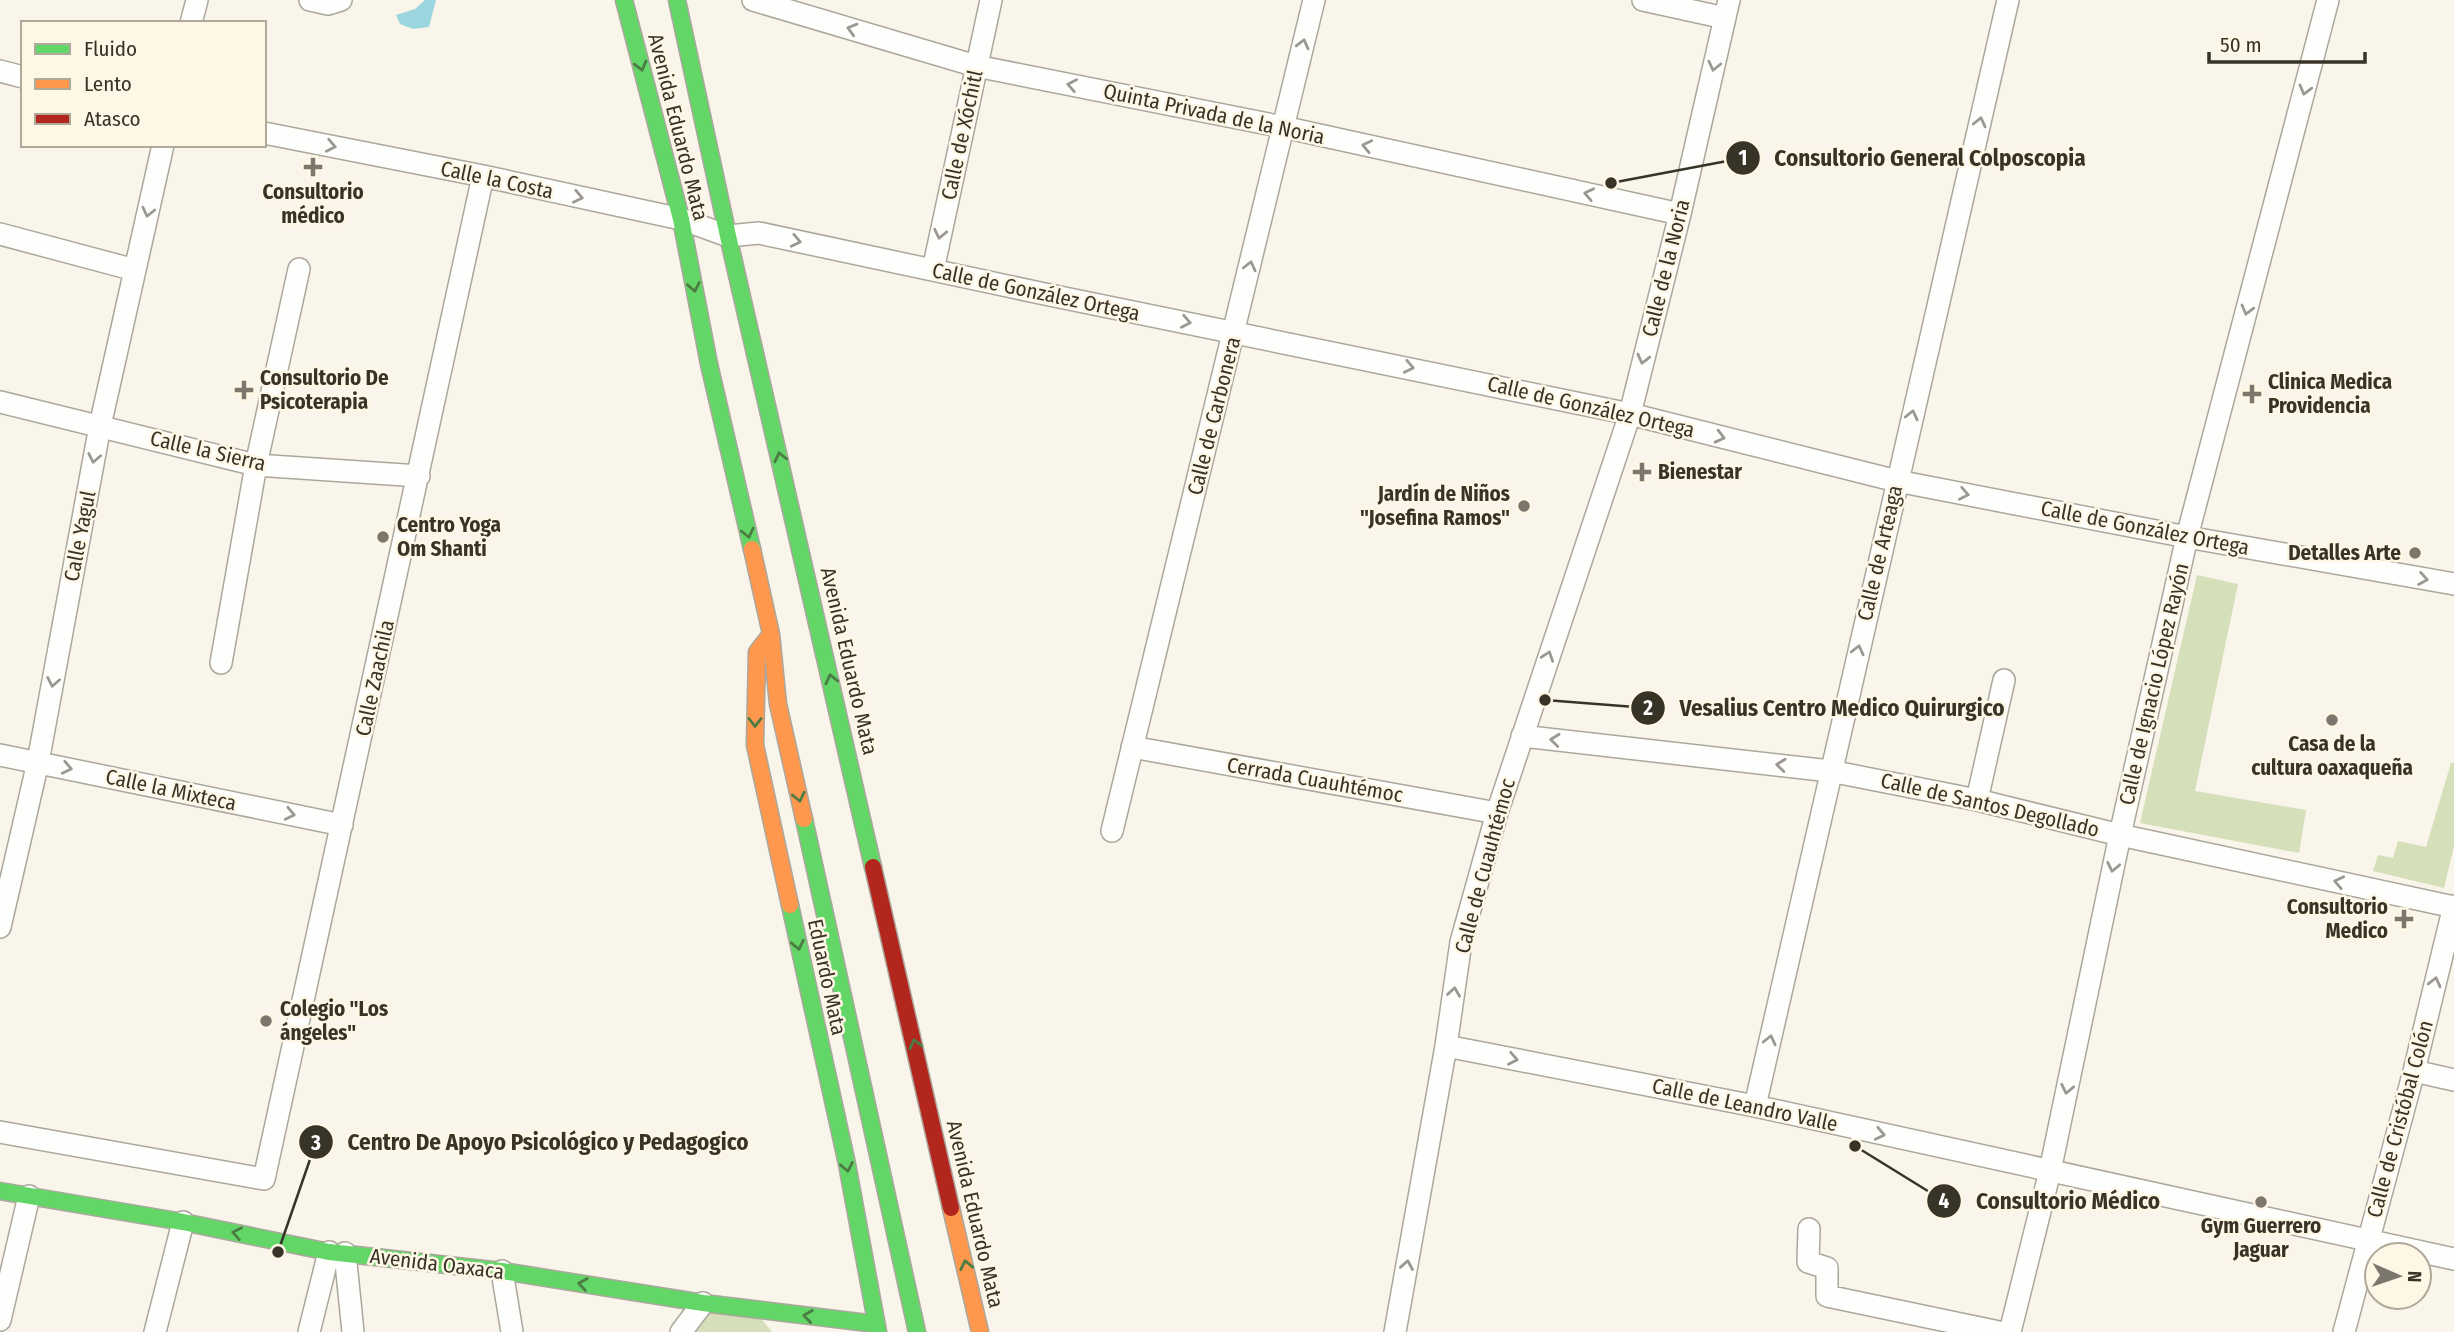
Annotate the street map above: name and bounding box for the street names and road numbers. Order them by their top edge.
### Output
street label: Avenida Eduardo Mata [642,31,714,223]
street label: Calle de Xóchitl [936,67,989,202]
street label: Quinta Privada de la Noria [1101,78,1327,150]
street label: Calle la Costa [438,155,556,205]
street label: Calle de la Noria [1636,197,1696,339]
street label: Calle de González Ortega [930,257,1142,327]
street label: Calle de Carbonera [1182,334,1246,498]
street label: Calle de González Ortega [1485,371,1697,443]
street label: Calle la Sierra [148,425,268,477]
street label: Calle de Arteaga [1852,483,1908,623]
street label: Calle Yagul [58,488,102,584]
street label: Calle de González Ortega [2039,495,2251,561]
street label: Calle de Ignacio López Rayón [2113,560,2195,808]
street label: Avenida Eduardo Mata [815,565,883,757]
street label: Calle Zaachila [350,618,400,738]
street label: Cerrada Cuauhtémoc [1225,752,1405,808]
street label: Calle la Mixteca [103,763,239,817]
street label: Calle de Santos Degollado [1878,767,2102,843]
street label: Calle de Cuauhtémoc [1449,776,1521,956]
street label: Eduardo Mata [802,917,852,1037]
street label: Calle de Cristóbal Colón [2361,1017,2439,1221]
street label: Calle de Leandro Valle [1650,1073,1840,1137]
street label: Avenida Eduardo Mata [941,1118,1009,1310]
street label: Avenida Oaxaca [368,1243,506,1285]

